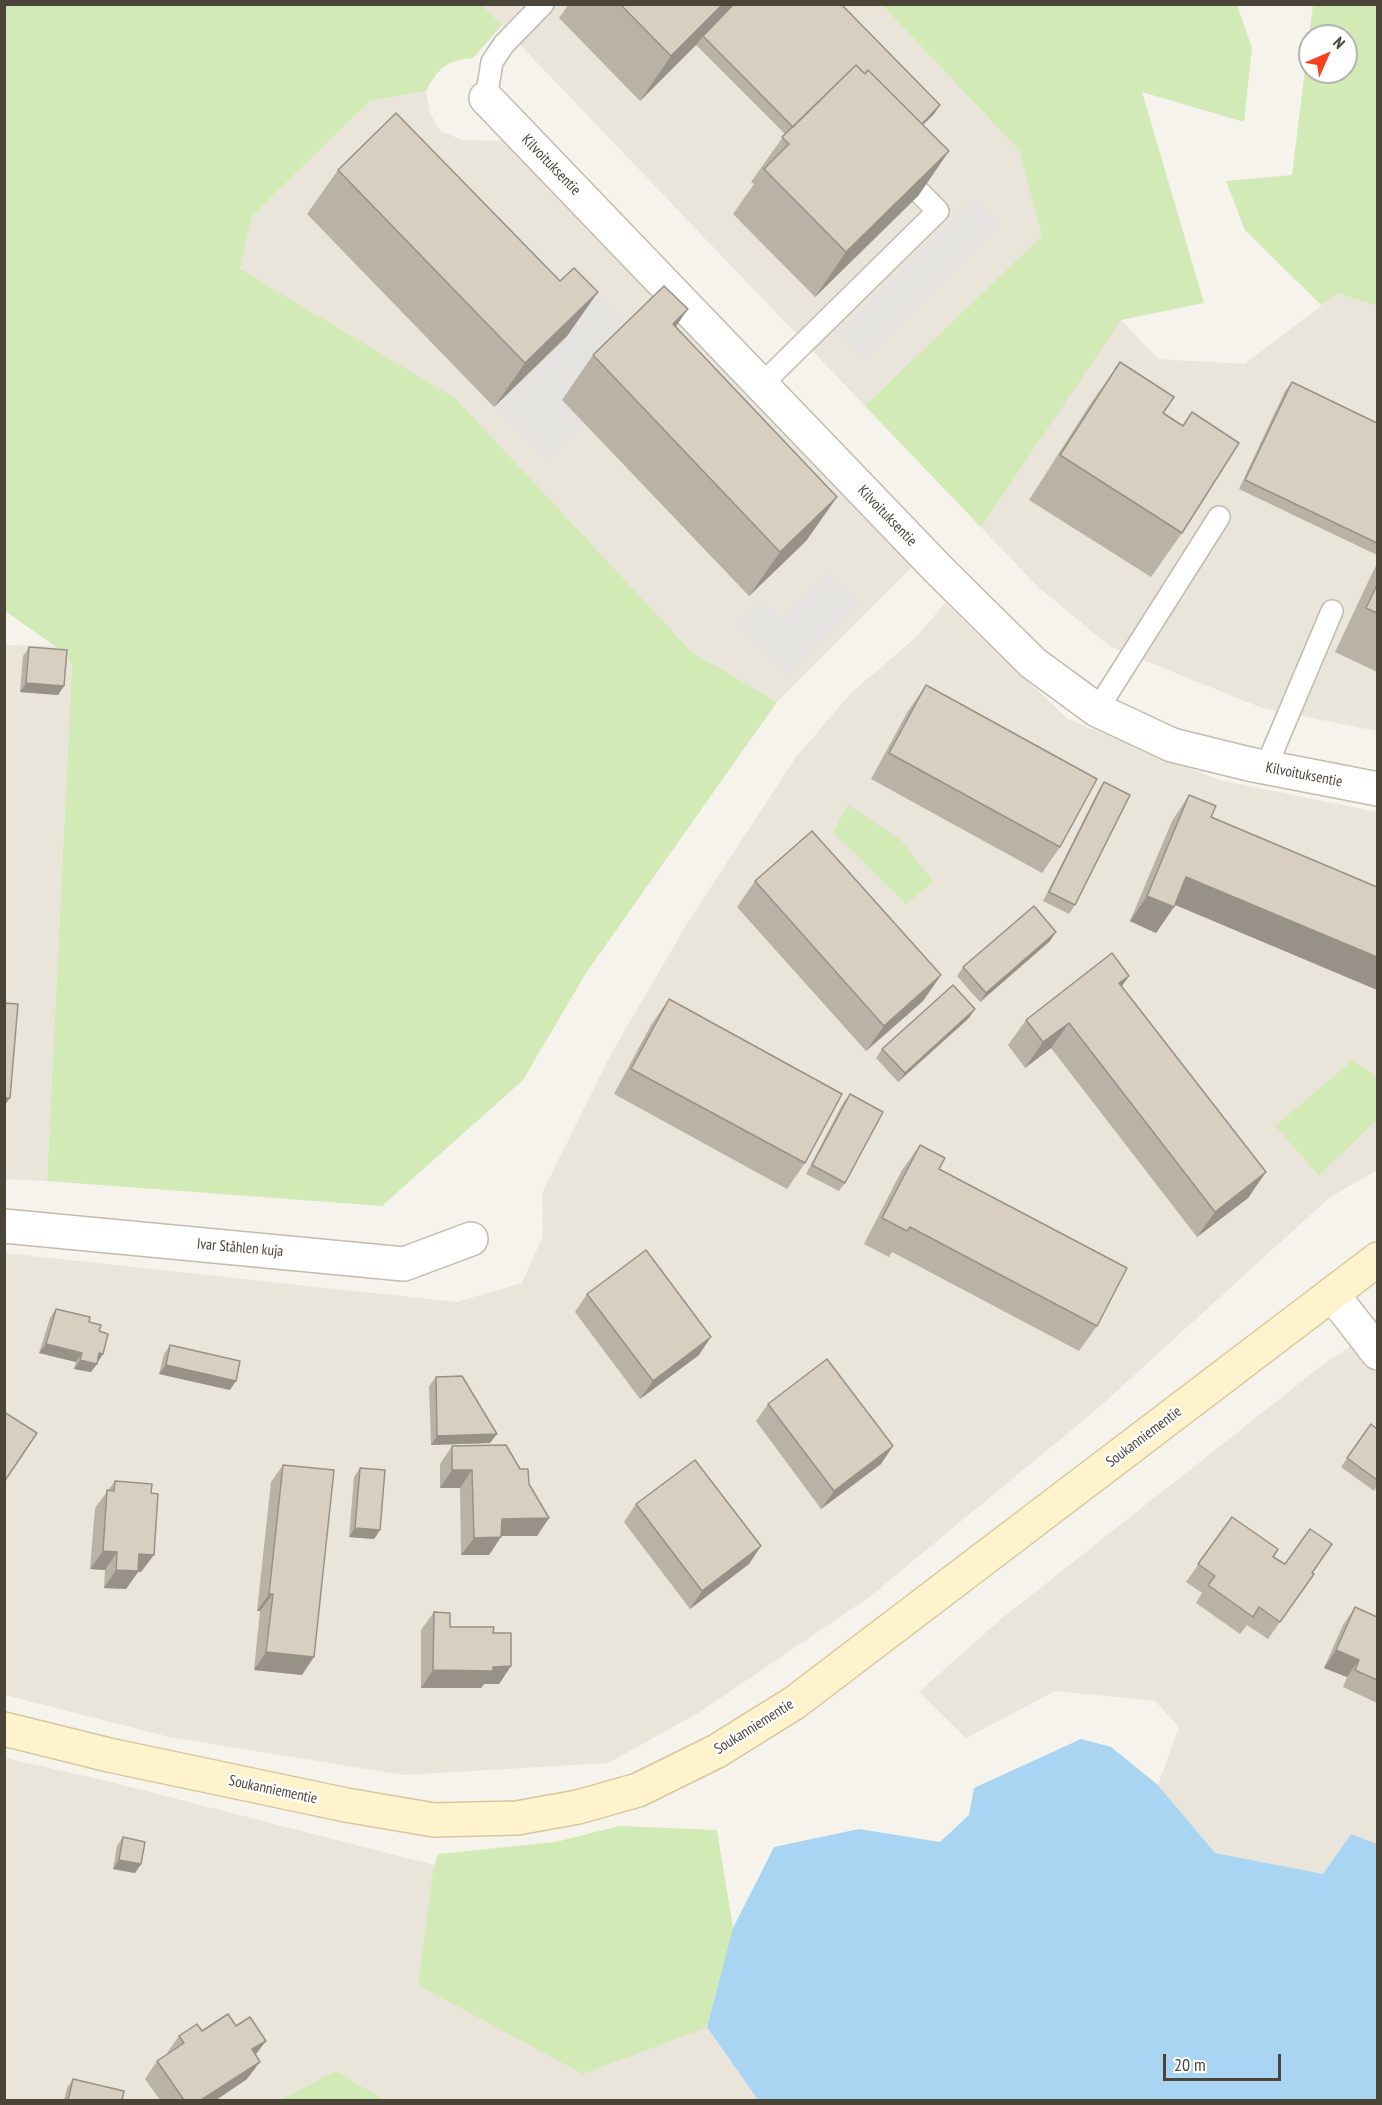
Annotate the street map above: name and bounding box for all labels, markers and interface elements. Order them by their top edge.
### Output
north arrow [1298,24,1358,84]
text: N [1329,33,1349,53]
street label: Kilvoituksentie [518,131,584,199]
street label: Kilvoituksentie [854,482,920,550]
street label: Kilvoituksentie [1264,759,1344,791]
street label: Ivar Ståhlen kuja [196,1235,284,1261]
street label: Soukanniementie [1103,1403,1185,1471]
street label: Soukanniementie [711,1696,797,1758]
street label: Soukanniementie [227,1772,319,1808]
scale bar [1166,2042,1284,2080]
text: 20 m [1174,2053,1206,2076]

